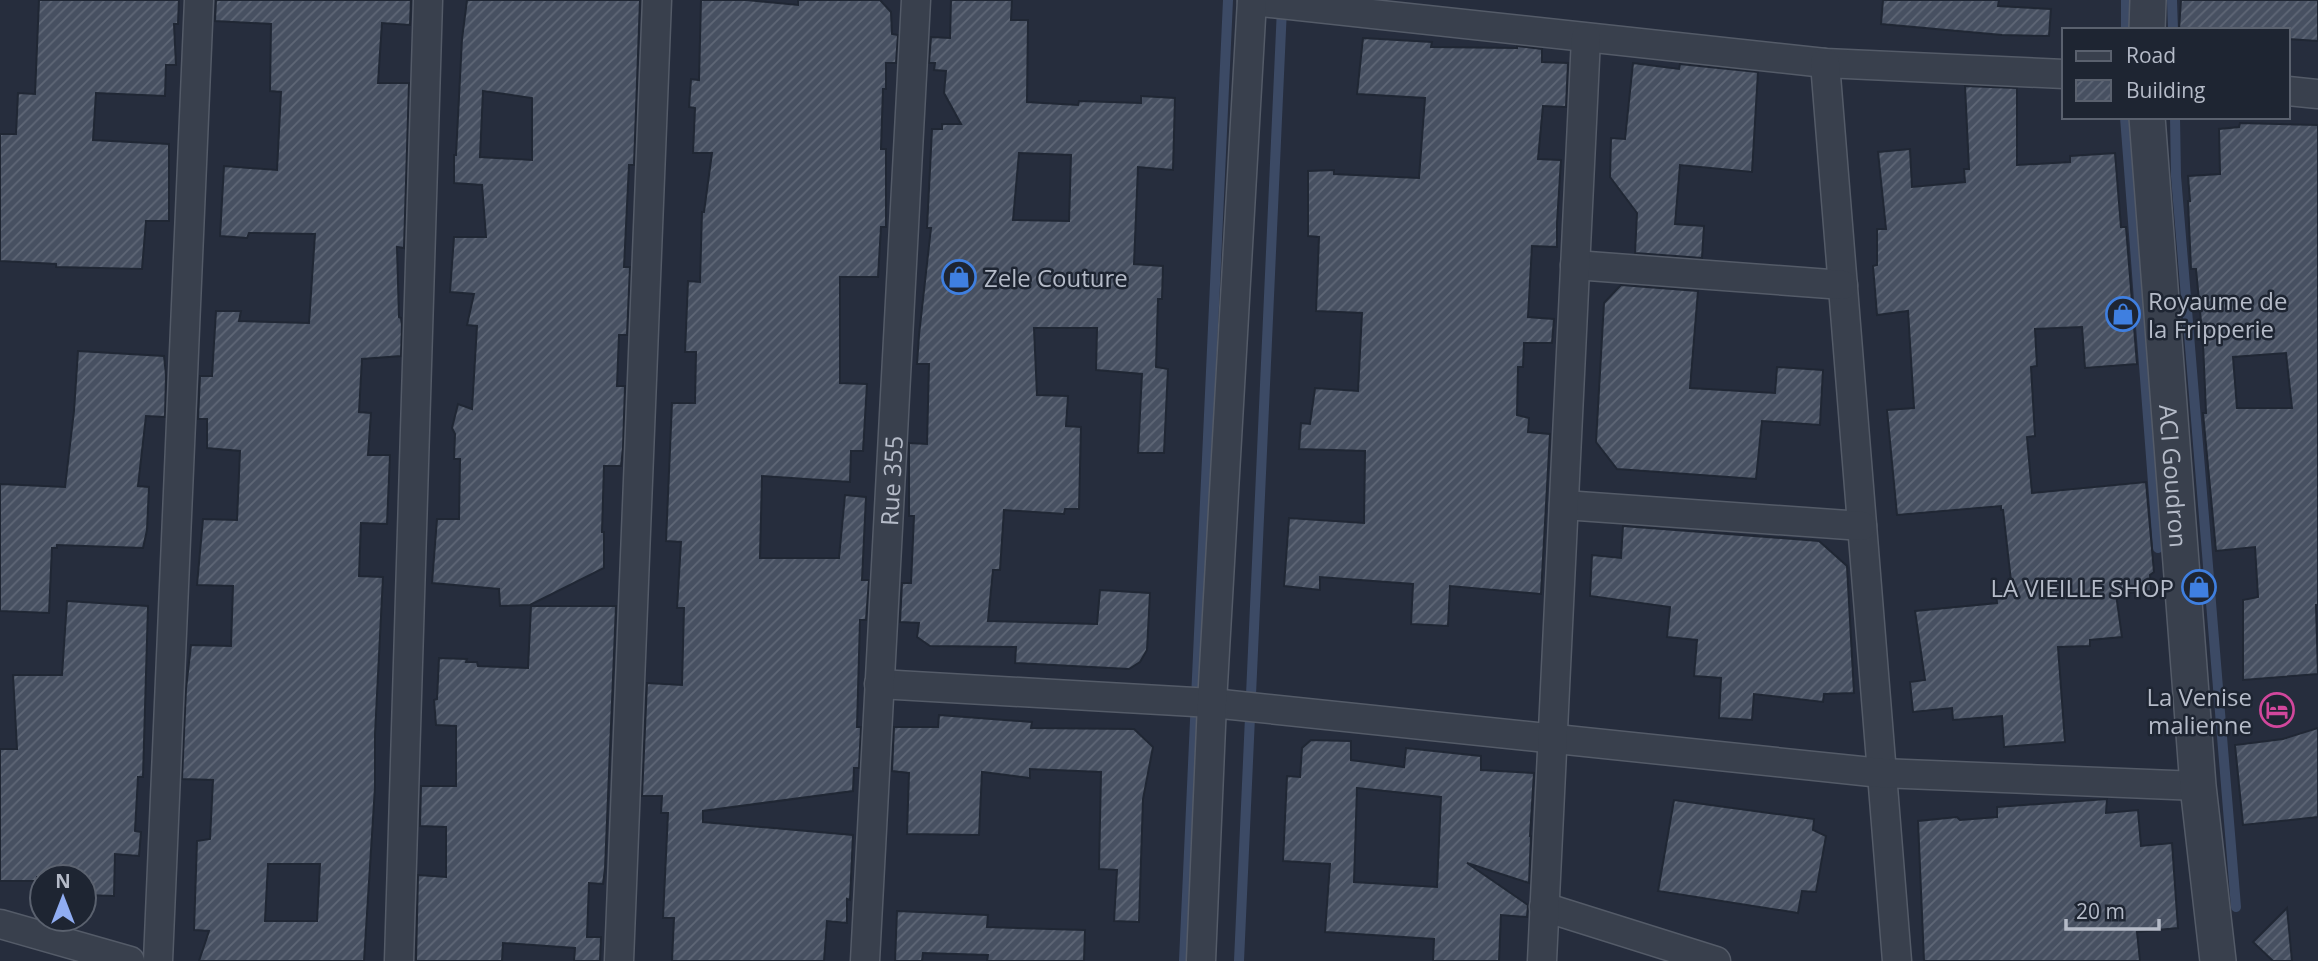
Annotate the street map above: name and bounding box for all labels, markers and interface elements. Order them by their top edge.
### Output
legend [2062,28,2290,119]
text: Road [2126,41,2176,69]
text: Building [2126,76,2205,104]
shop icon: Zele Couture [940,258,978,296]
place label: Zele Couture [984,261,1128,294]
place label: Royaume de la Fripperie [2148,284,2287,345]
shop icon: Royaume de la Fripperie [2104,295,2142,333]
street label: ACI Goudron [2152,403,2196,549]
street label: Rue 355 [872,435,909,527]
shop icon: LA VIEILLE SHOP [2180,568,2218,606]
place label: LA VIEILLE SHOP [1990,571,2174,604]
place label: La Venise malienne [2146,680,2252,741]
hotel icon: La Venise malienne [2258,691,2296,729]
north arrow [28,863,98,933]
text: N [55,868,71,894]
scale bar [2066,888,2159,932]
text: 20 m [2076,897,2125,925]

